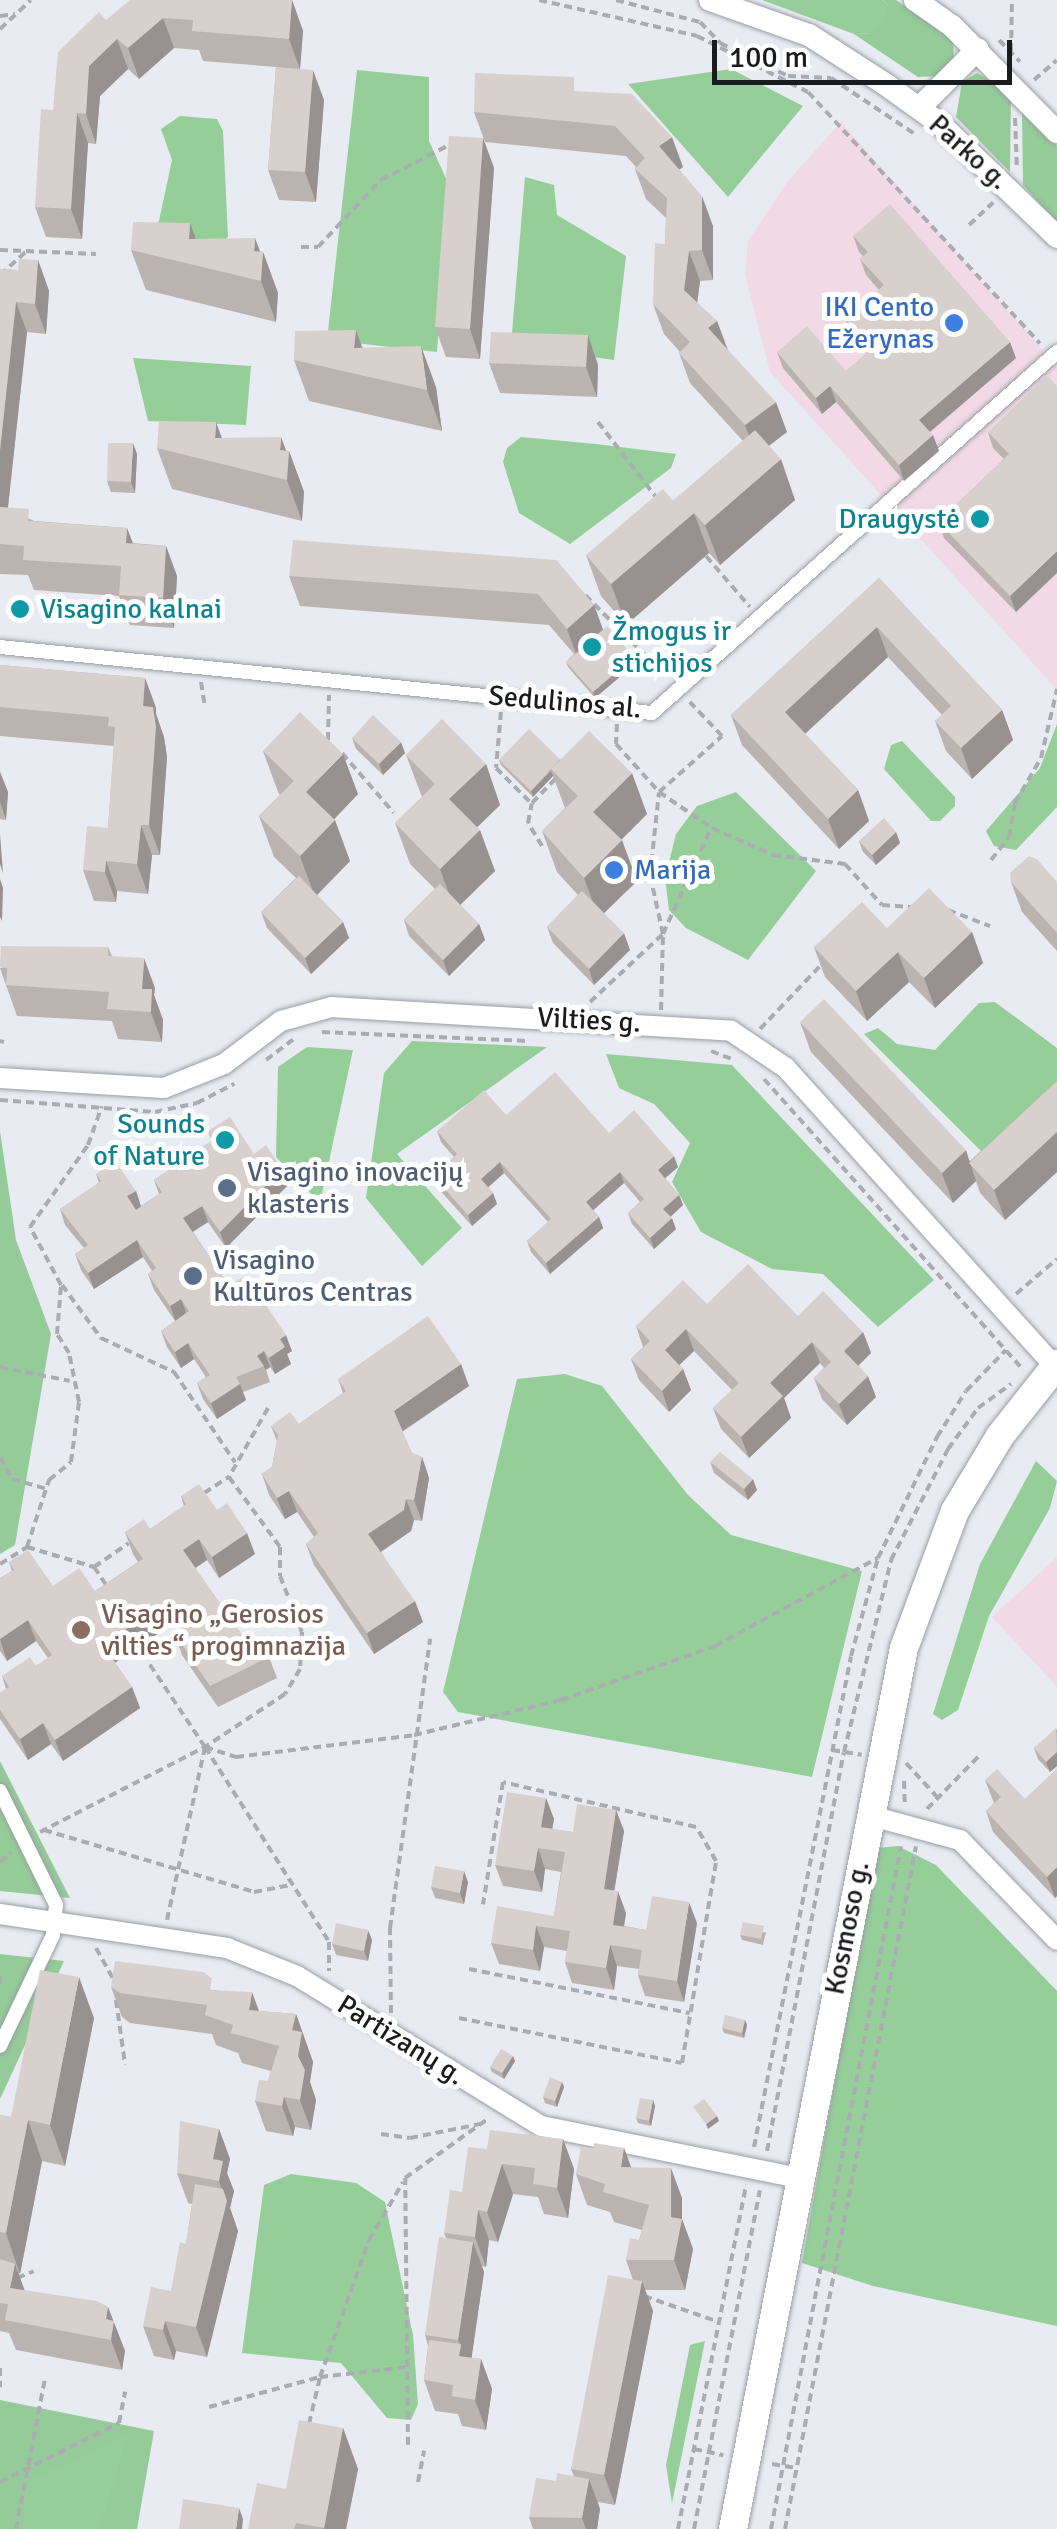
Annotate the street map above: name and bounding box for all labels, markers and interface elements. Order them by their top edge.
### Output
scale bar [717,20,1017,82]
text: 100 m [729,39,808,76]
street label: Parko g. [922,107,1016,197]
place label: IKI Cento Ežerynas [825,290,934,356]
marker: IKI Cento Ežerynas [943,312,965,334]
place label: Draugystė [839,502,960,536]
marker: Draugystė [969,508,991,530]
place label: Visagino kalnai [40,592,222,626]
marker: Visagino kalnai [9,598,31,620]
place label: Žmogus ir stichijos [612,614,731,680]
marker: Žmogus ir stichijos [581,636,603,658]
street label: Sedulinos al. [487,679,643,725]
place label: Marija [634,853,711,887]
marker: Marija [603,859,625,881]
street label: Vilties g. [536,1001,642,1039]
place label: Sounds of Nature [93,1107,205,1173]
marker: Sounds of Nature [214,1129,236,1151]
place label: Visagino inovacijų klasteris [247,1155,463,1221]
marker: Visagino inovacijų klasteris [216,1177,238,1199]
place label: Visagino Kultūros Centras [213,1243,412,1309]
marker: Visagino Kultūros Centras [182,1265,204,1287]
place label: Visagino „Gerosios vilties“ progimnazija [101,1597,346,1663]
marker: Visagino „Gerosios vilties“ progimnazija [70,1619,92,1641]
street label: Kosmoso g. [818,1859,876,1997]
street label: Partizanų g. [331,1988,471,2092]

